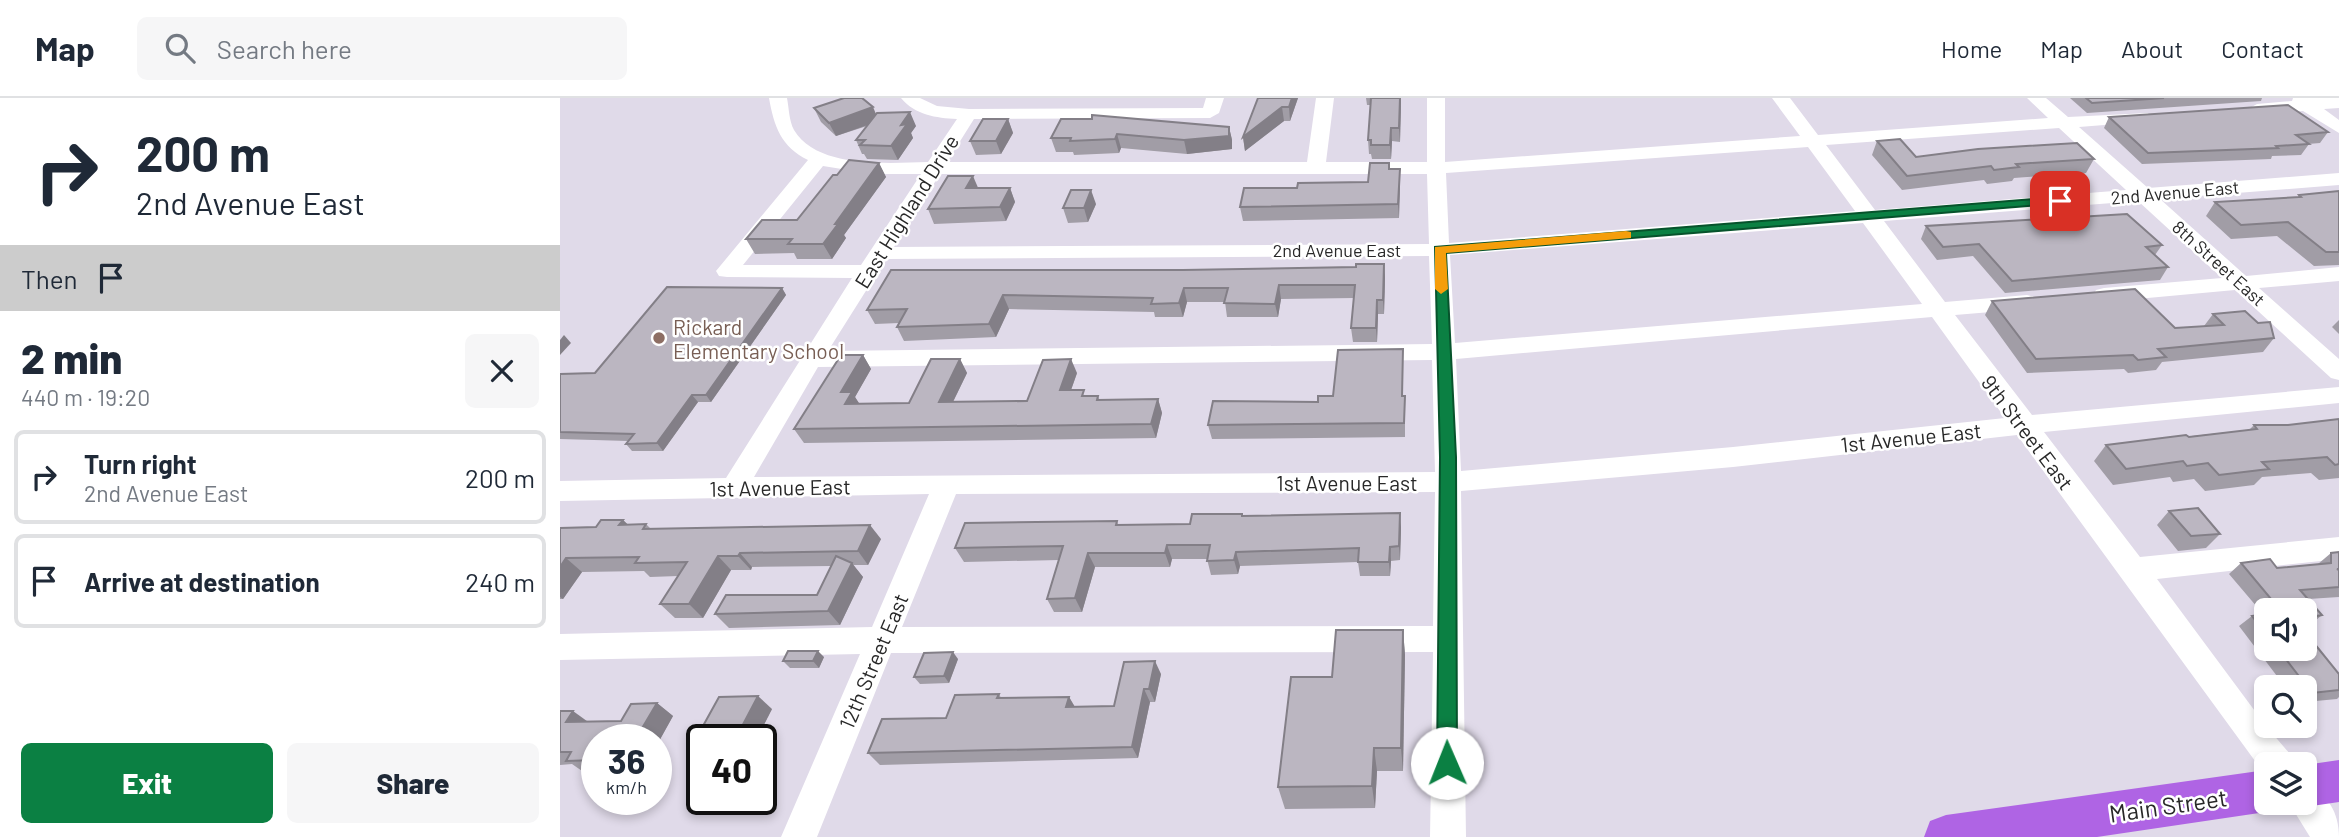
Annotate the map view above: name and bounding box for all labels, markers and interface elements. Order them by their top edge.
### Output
search box [137,17,627,80]
text: Map [35,28,95,68]
icon: search [161,29,199,67]
text: Search here [217,33,352,64]
text: Home [1941,34,2002,63]
text: Map [2040,34,2083,63]
text: About [2121,34,2183,63]
text: Contact [2221,34,2304,63]
text: 200 m [136,123,270,182]
icon: right [21,126,112,217]
street label: East Highland Drive [849,130,963,292]
pin [2030,171,2090,231]
street label: 2nd Avenue East [2110,175,2240,209]
icon: arrive [2041,182,2079,220]
text: 2nd Avenue East [136,183,365,221]
street label: 8th Street East [2168,216,2270,310]
street label: 2nd Avenue East [1273,239,1401,261]
icon: arrive [92,259,130,297]
text: Then [21,263,78,294]
place label: Rickard Elementary School [673,314,844,363]
marker: Rickard Elementary School [651,330,667,346]
text: 2 min [21,332,122,382]
button: close [465,334,539,408]
street label: 9th Street East [1977,370,2079,494]
text: 440 m · 19:20 [21,383,150,411]
street label: 1st Avenue East [1839,417,1983,457]
text: Turn right [84,448,197,479]
icon: right [25,458,63,496]
text: 200 m [465,462,535,493]
street label: 1st Avenue East [1276,470,1418,495]
street label: 1st Avenue East [709,473,851,501]
text: 2nd Avenue East [84,479,249,507]
icon: arrive [25,562,63,600]
text: Arrive at destination [84,566,320,597]
text: 240 m [465,566,535,597]
street label: 12th Street East [833,590,913,732]
map controls [2254,598,2317,815]
button: sound [2254,598,2317,661]
button: search [2254,675,2317,738]
speed limit sign: 40 [686,724,777,815]
position arrow [1410,726,1484,800]
text: 36 [608,739,645,781]
button: Exit [21,743,273,823]
button: Share [287,743,539,823]
button: layers [2254,752,2317,815]
text: km/h [606,776,647,798]
street label: Main Street [2107,782,2229,828]

